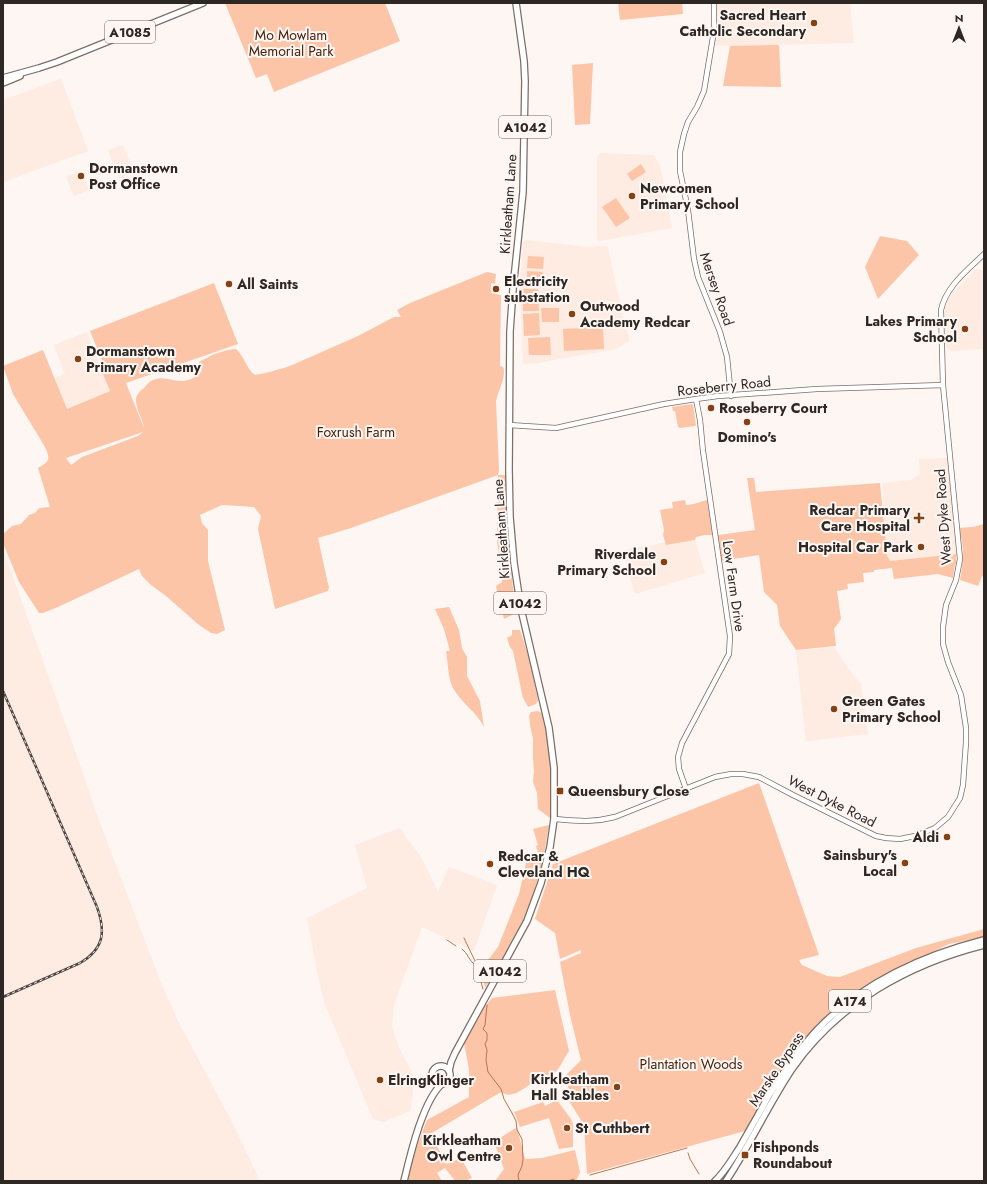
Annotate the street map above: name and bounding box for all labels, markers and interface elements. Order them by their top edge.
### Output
place label: Sacred Heart Catholic Secondary [680,5,807,41]
north arrow [939,8,979,48]
text: N [955,10,963,26]
marker: Sacred Heart Catholic Secondary [809,18,819,28]
road number: A1085 [105,21,155,43]
park label: Mo Mowlam Memorial Park [249,25,334,61]
road number: A1042 [499,116,551,138]
street label: Kirkleatham Lane [495,154,521,254]
place label: Dormanstown Post Office [89,158,178,194]
marker: Dormanstown Post Office [76,171,86,181]
place label: Newcomen Primary School [640,178,739,214]
marker: Newcomen Primary School [627,191,637,201]
street label: Mersey Road [695,250,739,328]
place label: Electricity substation [504,271,570,307]
place label: All Saints [236,274,299,294]
marker: All Saints [224,279,234,289]
marker: Electricity substation [491,284,501,294]
place label: Outwood Academy Redcar [579,296,690,332]
marker: Outwood Academy Redcar [567,309,577,319]
place label: Lakes Primary School [865,311,958,347]
marker: Lakes Primary School [960,324,970,334]
place label: Dormanstown Primary Academy [86,341,202,377]
marker: Dormanstown Primary Academy [73,354,83,364]
street label: Roseberry Road [676,371,772,401]
place label: Roseberry Court [719,398,828,418]
marker: Roseberry Court [706,403,716,413]
marker: Domino's [742,417,752,427]
park label: Foxrush Farm [317,422,395,442]
place label: Domino's [717,427,777,447]
street label: West Dyke Road [930,468,956,566]
street label: Kirkleatham Lane [488,479,514,579]
place label: Redcar Primary Care Hospital [809,500,911,536]
marker: Redcar Primary Care Hospital [913,512,925,524]
place label: Hospital Car Park [798,537,913,557]
street label: Low Farm Drive [718,539,750,633]
marker: Hospital Car Park [916,542,926,552]
place label: Riverdale Primary School [557,544,656,580]
marker: Riverdale Primary School [659,557,669,567]
road number: A1042 [494,592,546,614]
place label: Green Gates Primary School [842,691,941,727]
marker: Green Gates Primary School [829,704,839,714]
street label: West Dyke Road [784,770,880,832]
place label: Queensbury Close [568,781,689,801]
marker: Queensbury Close [555,786,565,796]
place label: Aldi [911,827,939,847]
marker: Aldi [942,832,952,842]
place label: Sainsbury's Local [823,845,898,881]
place label: Redcar & Cleveland HQ [498,846,591,882]
marker: Sainsbury's Local [900,858,910,868]
marker: Redcar & Cleveland HQ [485,859,495,869]
road number: A1042 [474,960,526,982]
road number: A174 [829,990,871,1012]
street label: Marske Bypass [744,1028,808,1110]
park label: Plantation Woods [640,1054,743,1074]
place label: Kirkleatham Hall Stables [531,1069,610,1105]
place label: ElringKlinger [388,1070,474,1090]
marker: ElringKlinger [375,1075,385,1085]
marker: Kirkleatham Hall Stables [612,1082,622,1092]
place label: St Cuthbert [575,1118,650,1138]
marker: St Cuthbert [562,1123,572,1133]
place label: Kirkleatham Owl Centre [423,1130,501,1166]
place label: Fishponds Roundabout [753,1137,833,1173]
marker: Kirkleatham Owl Centre [504,1143,514,1153]
marker: Fishponds Roundabout [740,1150,750,1160]

